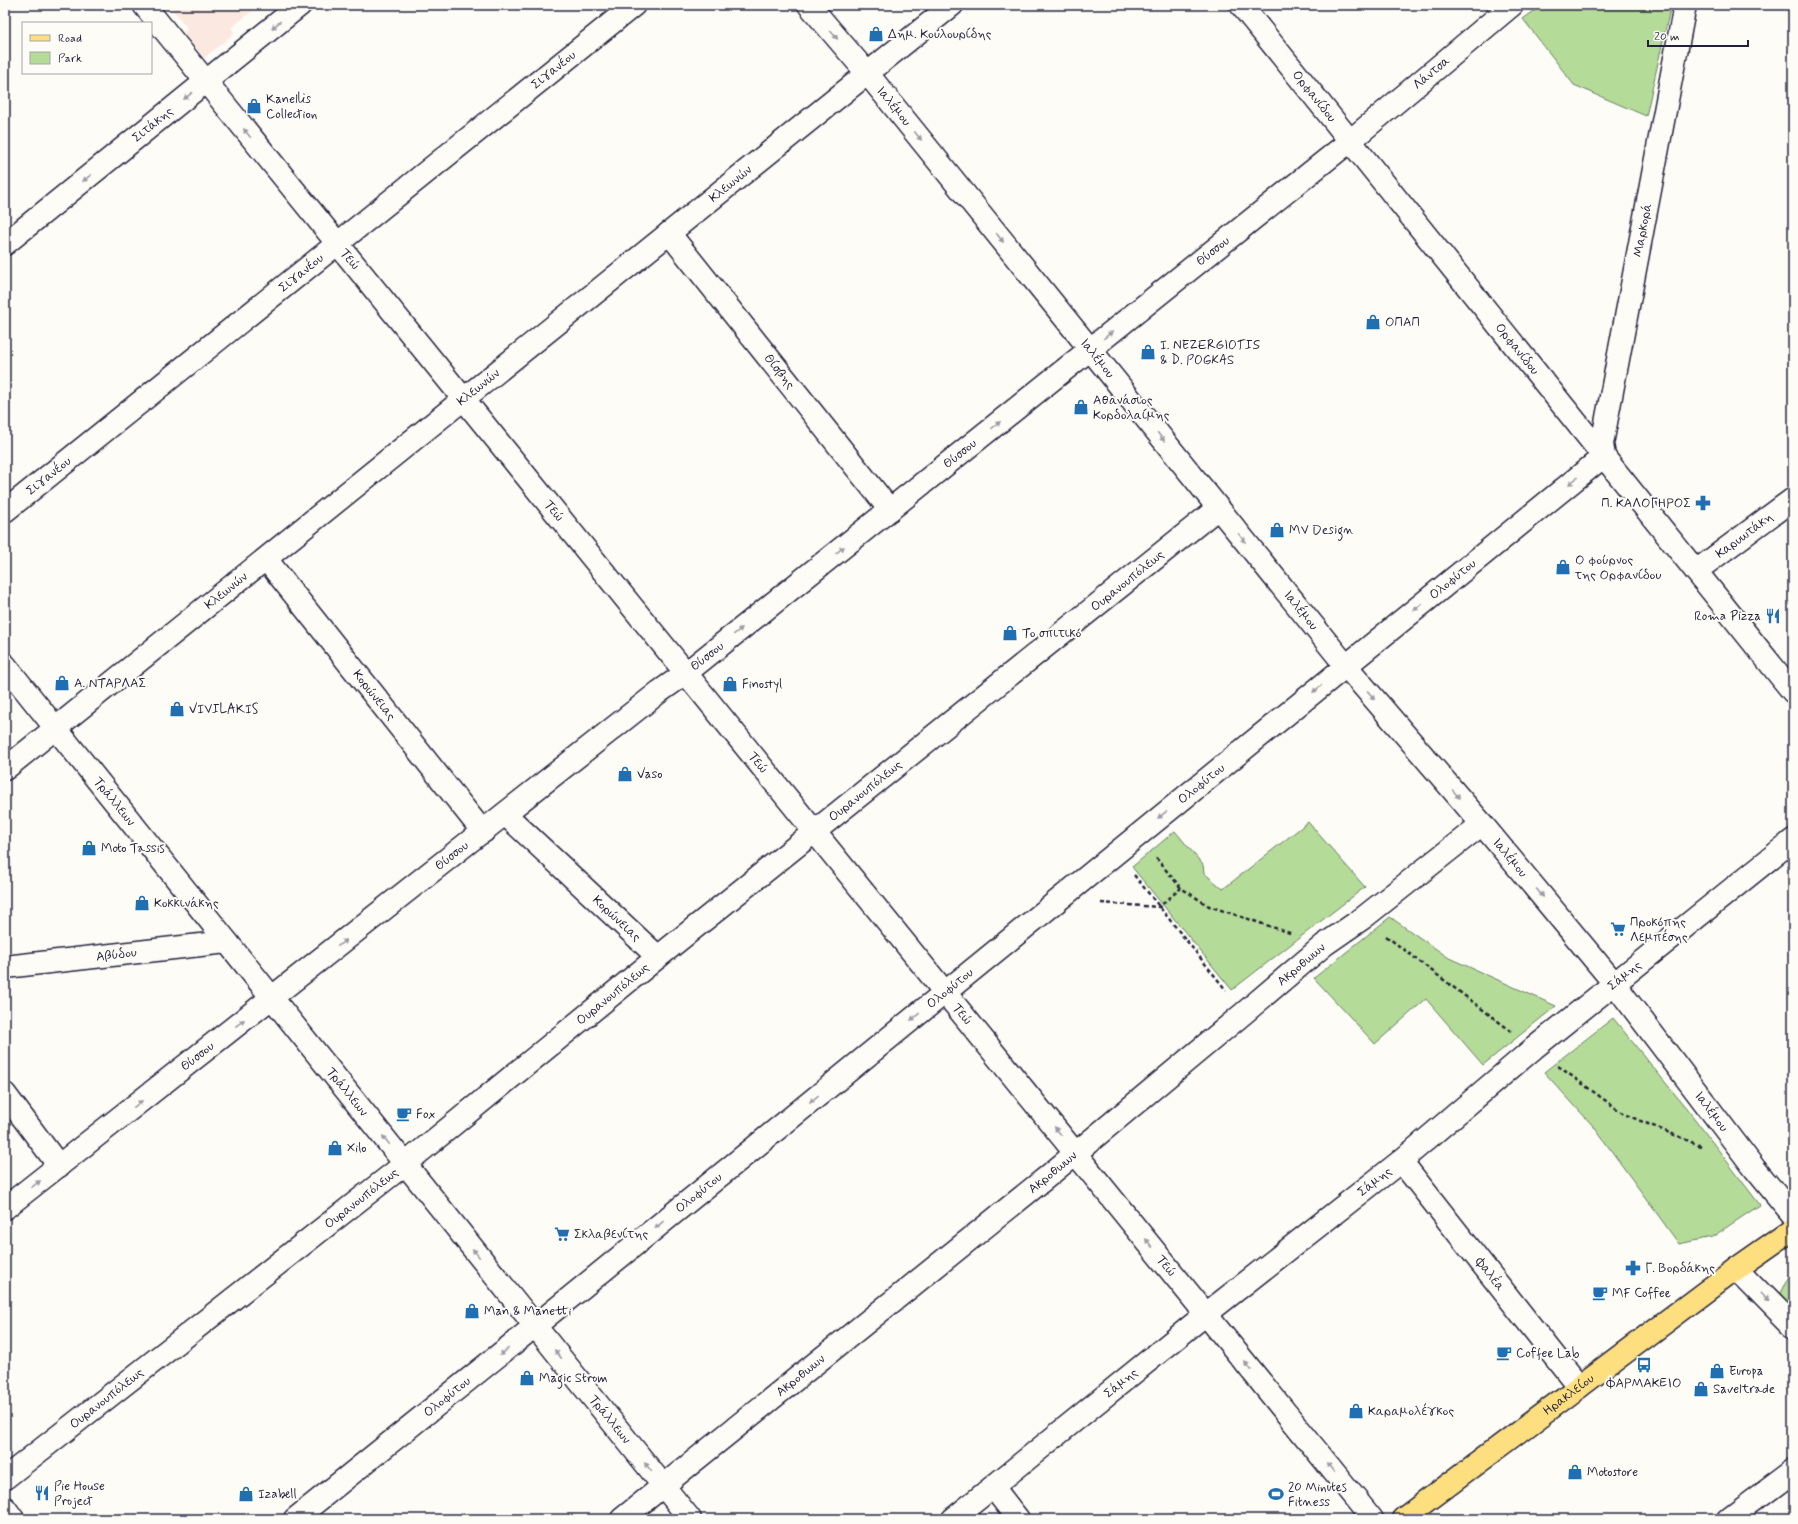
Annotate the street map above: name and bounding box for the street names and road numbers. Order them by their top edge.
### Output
street label: Σιγανέου [528,46,580,93]
street label: Λάντσα [1409,52,1453,93]
street label: Ορφανίδου [1288,67,1340,126]
street label: Ιαλέμου [873,83,915,130]
street label: Σιτάκης [129,103,177,146]
street label: Κλεωνών [705,161,756,206]
street label: Μαρκορά [1629,202,1656,259]
street label: Θύσσου [1192,232,1233,270]
street label: Τεώ [336,245,364,273]
street label: Σιγανέου [275,250,327,296]
street label: Ορφανίδου [1491,319,1543,378]
street label: Ιαλέμου [1076,335,1119,382]
street label: Θίσβης [760,350,799,393]
street label: Κλεωνών [453,365,503,410]
street label: Θύσσου [939,435,980,472]
street label: Σιγανέου [23,453,75,499]
street label: Τεώ [540,496,568,525]
street label: Καρυωτάκη [1712,508,1776,562]
street label: Ουρανουπόλεως [1087,546,1168,615]
street label: Ολοφύτου [1425,555,1480,603]
street label: Κλεωνών [201,568,251,613]
street label: Ιαλέμου [1280,587,1322,634]
street label: Θύσσου [687,637,727,675]
street label: Κορώνειας [349,666,400,724]
street label: Τεώ [744,748,772,776]
street label: Ουρανουπόλεως [825,756,906,826]
street label: Ολοφύτου [1174,759,1228,808]
street label: Τράλλεων [90,774,139,830]
street label: Ιαλέμου [1489,834,1531,881]
street label: Θύσσου [431,837,472,874]
street label: Κορώνειας [589,892,645,945]
street label: Ακροθωων [1274,939,1329,990]
street label: Αβύδου [95,944,138,965]
street label: Σάμης [1604,956,1645,994]
street label: Ουρανουπόλεως [573,959,653,1029]
street label: Ολοφύτου [923,964,977,1013]
street label: Τεώ [949,1000,976,1028]
street label: Θύσσου [177,1038,218,1075]
street label: Τράλλεων [322,1064,372,1120]
street label: Ιαλέμου [1691,1088,1732,1135]
street label: Ακροθωων [1025,1147,1081,1197]
street label: Σάμης [1354,1163,1395,1200]
street label: Ουρανουπόλεως [321,1164,402,1233]
street label: Ολοφύτου [672,1168,726,1217]
street label: Τεώ [1153,1251,1180,1280]
street label: Φαλέα [1471,1253,1509,1295]
street label: Ακροθωων [772,1350,829,1400]
street label: Ουρανουπόλεως [66,1364,147,1433]
street label: Σάμης [1100,1364,1141,1402]
street label: Ηρακλείου [1540,1370,1598,1419]
street label: Ολοφύτου [420,1373,474,1421]
street label: Τράλλεων [585,1391,635,1448]

